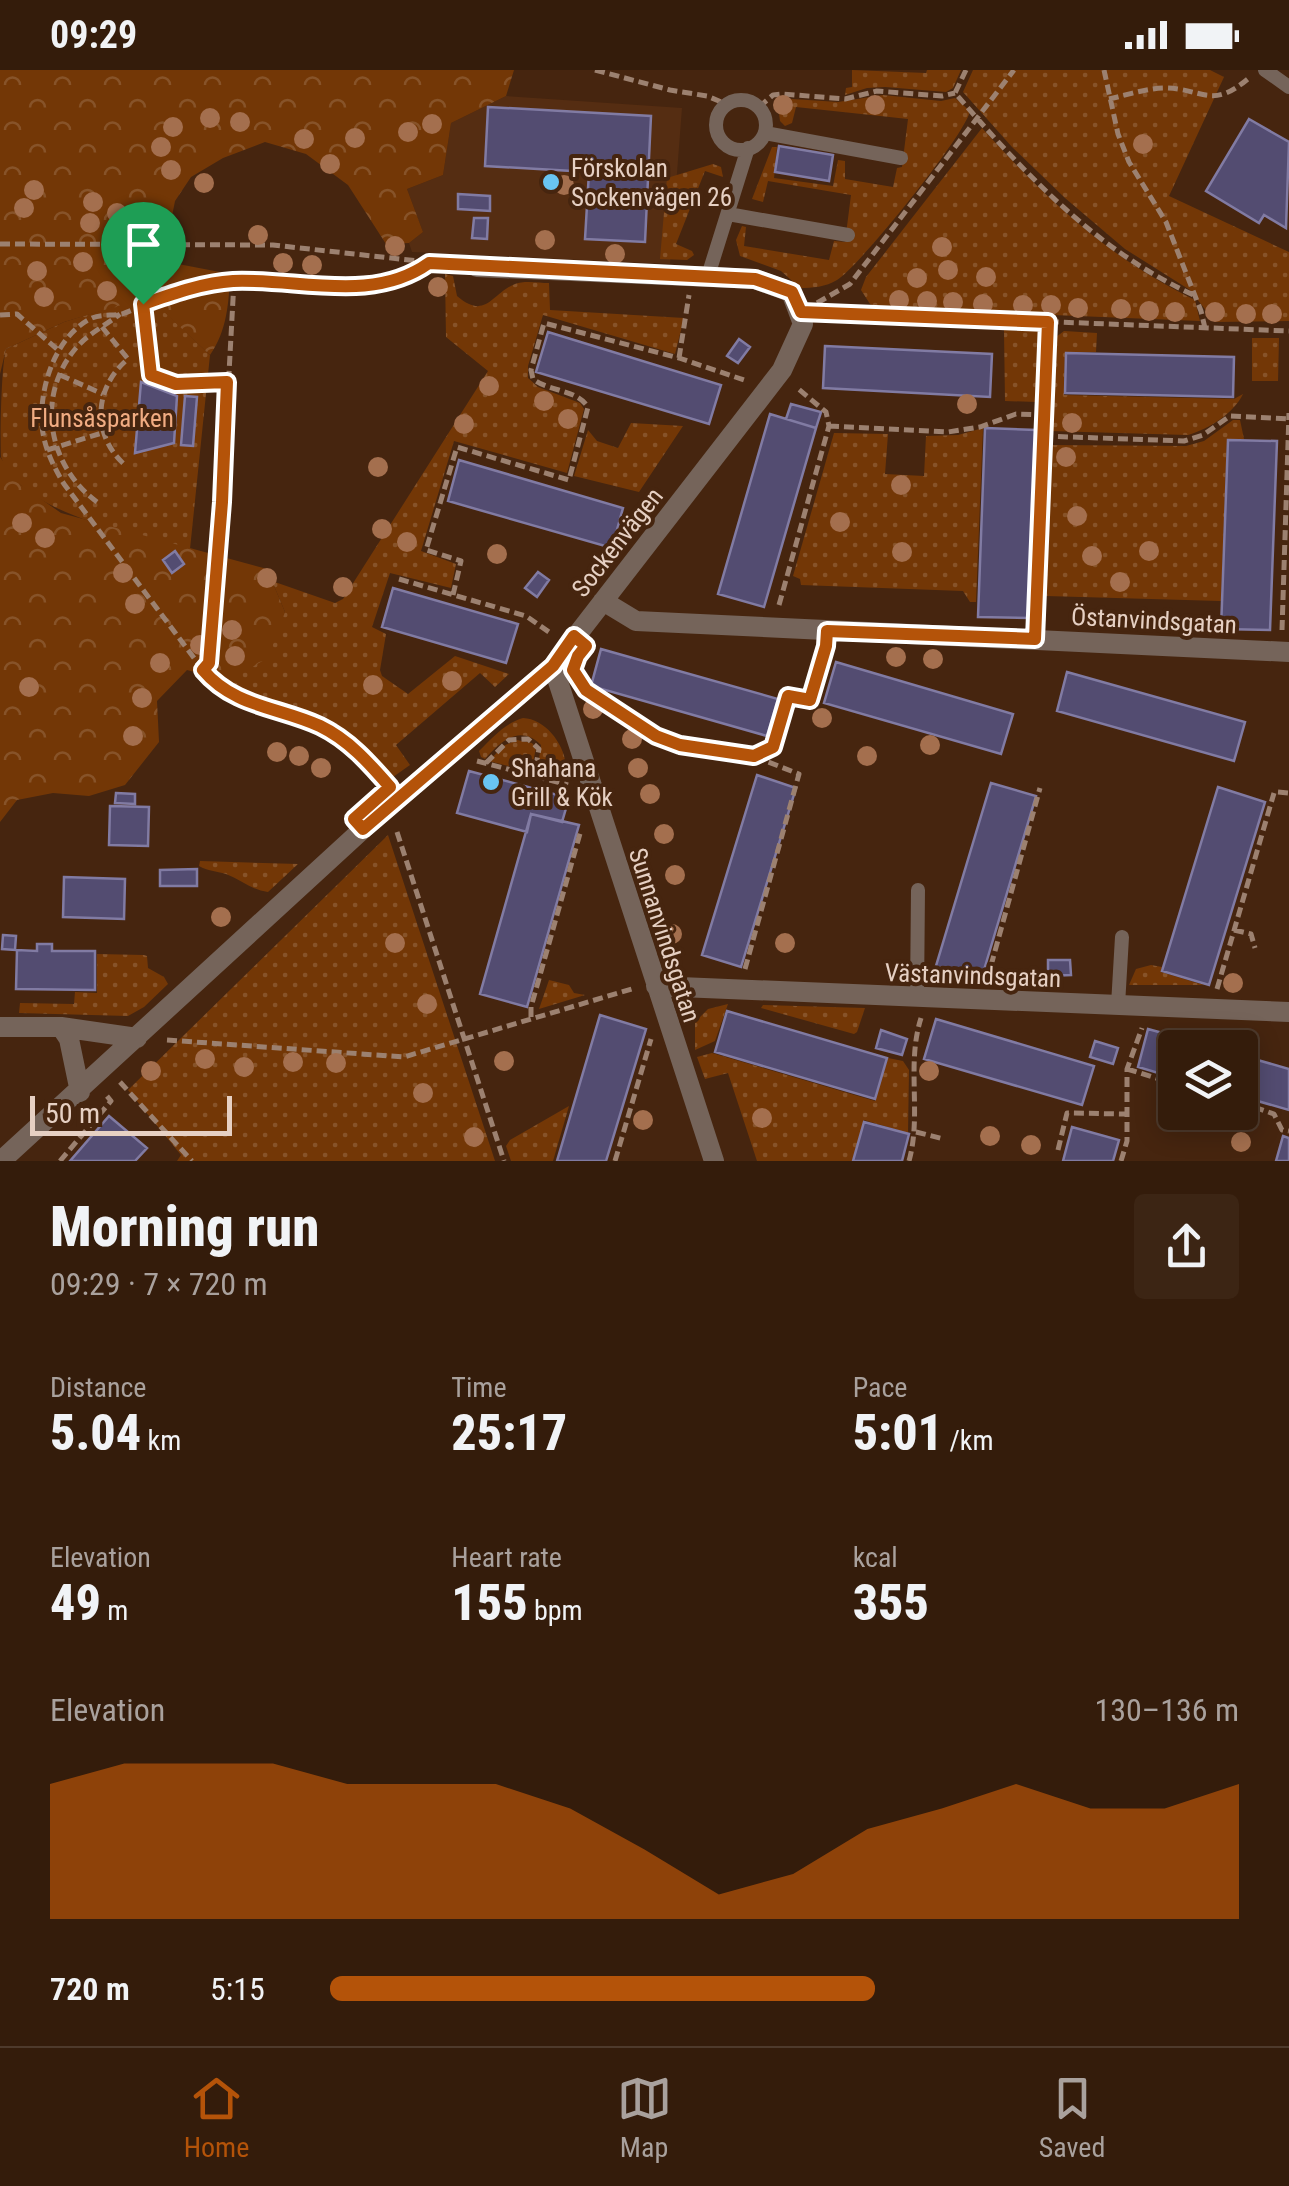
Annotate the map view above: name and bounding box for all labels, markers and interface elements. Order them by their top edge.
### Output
text: 09:29 [50,13,137,57]
place label: Förskolan Sockenvägen 26 [571,154,732,212]
marker: Förskolan Sockenvägen 26 [540,171,562,193]
pin [101,202,186,305]
icon: arrive [116,217,171,272]
park label: Flunsåsparken [30,404,174,433]
street label: Sockenvägen [566,482,669,603]
street label: Östanvindsgatan [1070,602,1238,639]
place label: Shahana Grill & Kök [511,754,614,812]
marker: Shahana Grill & Kök [480,771,502,793]
street label: Sunnanvindsgatan [623,844,706,1026]
street label: Västanvindsgatan [884,958,1062,993]
map controls [1158,1030,1258,1130]
button: layers [1158,1030,1258,1130]
scale bar [30,1091,232,1136]
text: 50 m [45,1097,100,1130]
button: share [1134,1194,1239,1299]
text: Morning run [50,1195,319,1259]
text: 09:29 · 7 × 720 m [50,1265,268,1303]
text: Distance [50,1371,147,1404]
text: Time [451,1371,507,1404]
text: Pace [853,1371,908,1404]
text: 5.04 [50,1404,141,1462]
text: 25:17 [451,1404,567,1462]
text: 5:01 [853,1404,943,1462]
text: km [141,1424,181,1457]
text: /km [943,1424,994,1457]
text: Elevation [50,1541,151,1574]
text: Heart rate [451,1541,562,1574]
text: kcal [853,1541,898,1574]
text: 49 [50,1574,101,1632]
text: 155 [451,1574,528,1632]
text: 355 [853,1574,929,1632]
text: m [101,1594,128,1627]
text: bpm [528,1594,583,1627]
text: Elevation [50,1691,165,1729]
text: 130–136 m [1094,1691,1239,1729]
text: 720 m [50,1970,130,2008]
text: 5:15 [210,1970,265,2008]
tab: Home [184,2071,249,2164]
tab: Map [617,2071,672,2164]
tab: Saved [1039,2071,1105,2164]

